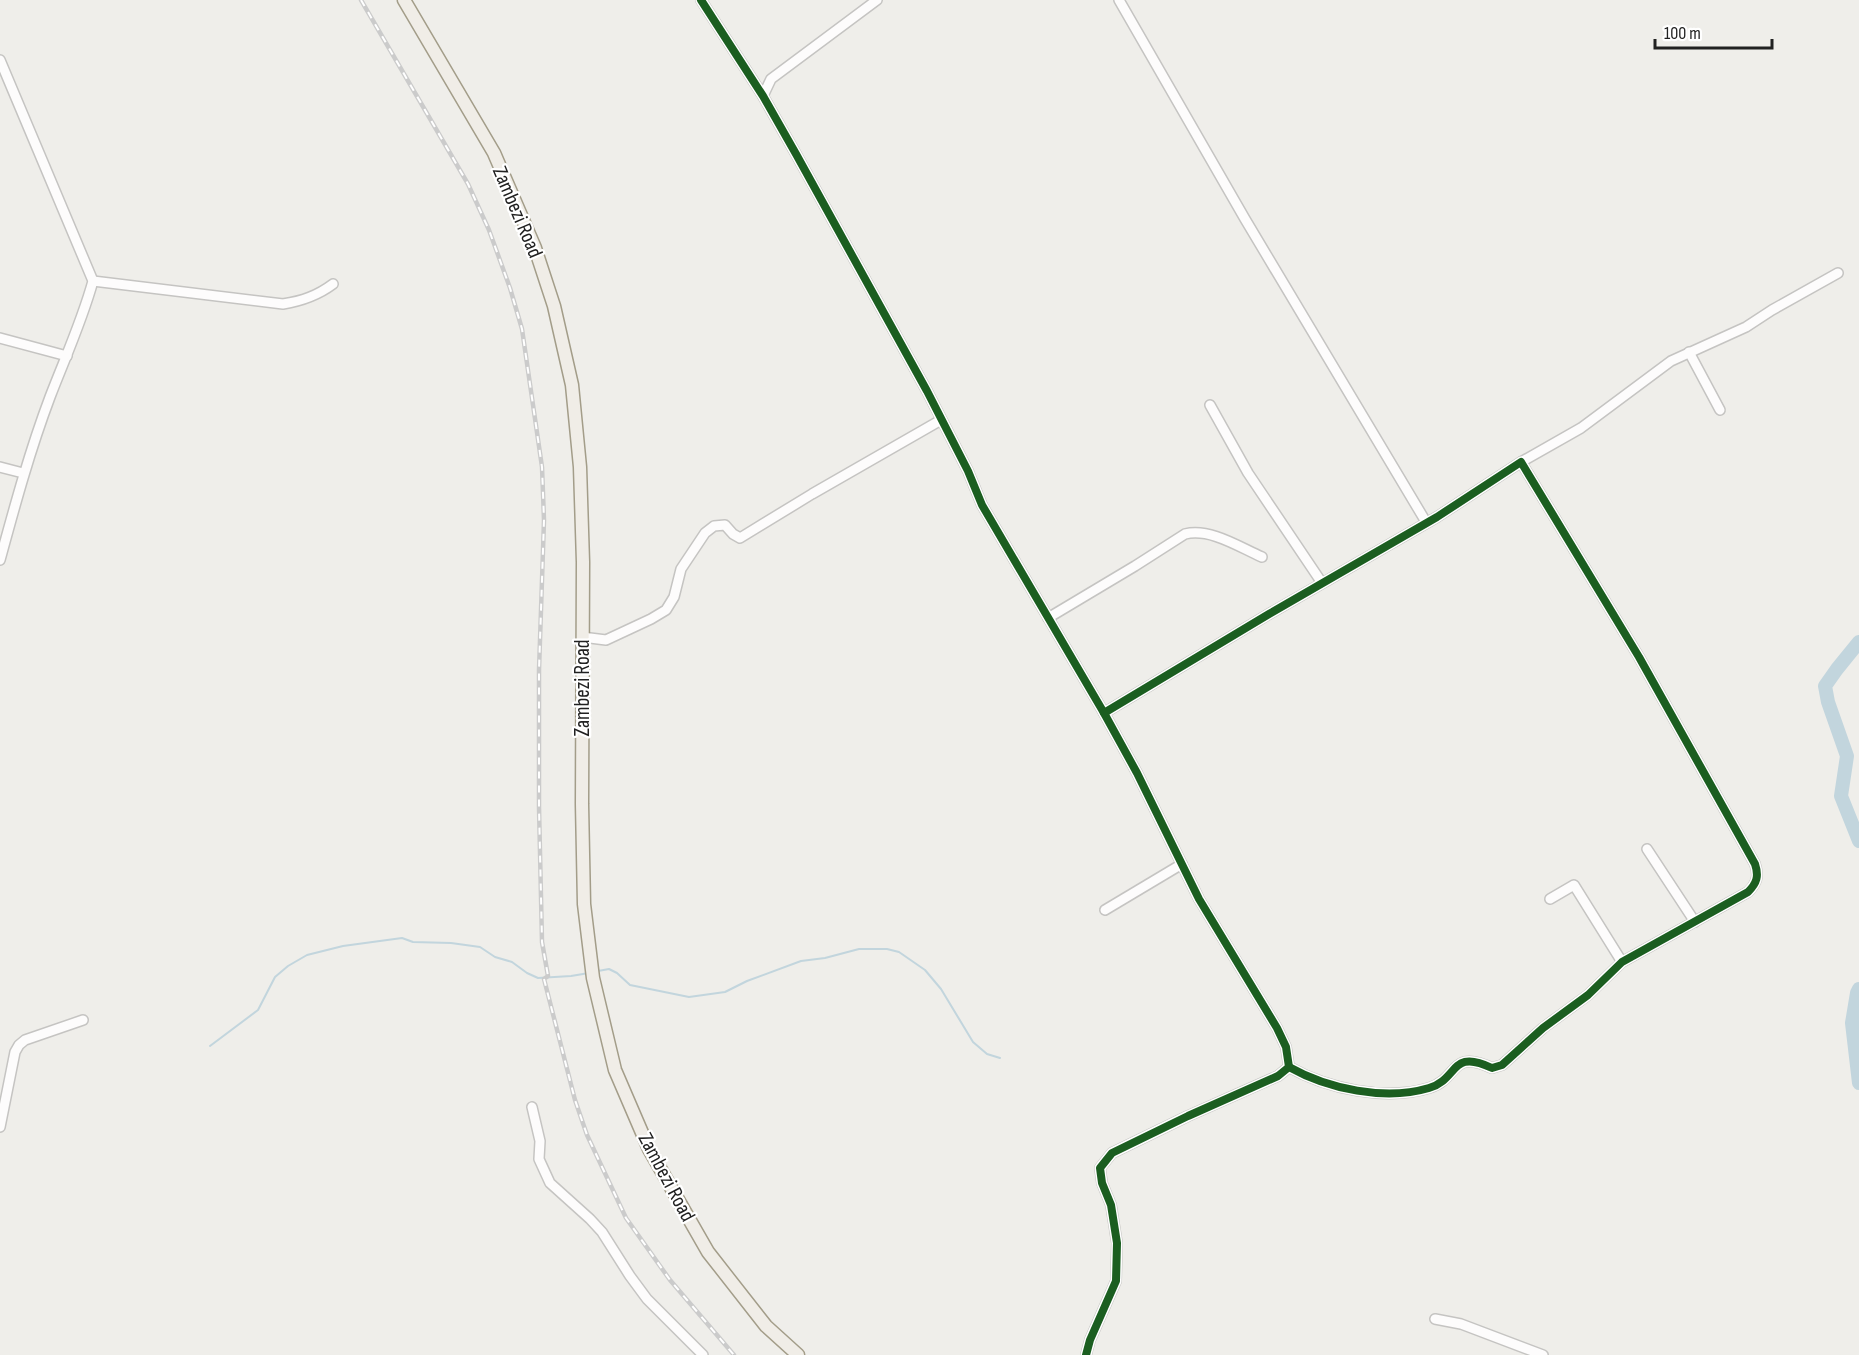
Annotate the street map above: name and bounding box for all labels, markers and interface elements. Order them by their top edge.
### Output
scale bar [1655,12,1772,50]
text: 100 m [1664,23,1701,44]
street label: Zambezi Road [487,163,548,262]
street label: Zambezi Road [570,640,595,736]
street label: Zambezi Road [633,1129,700,1226]

